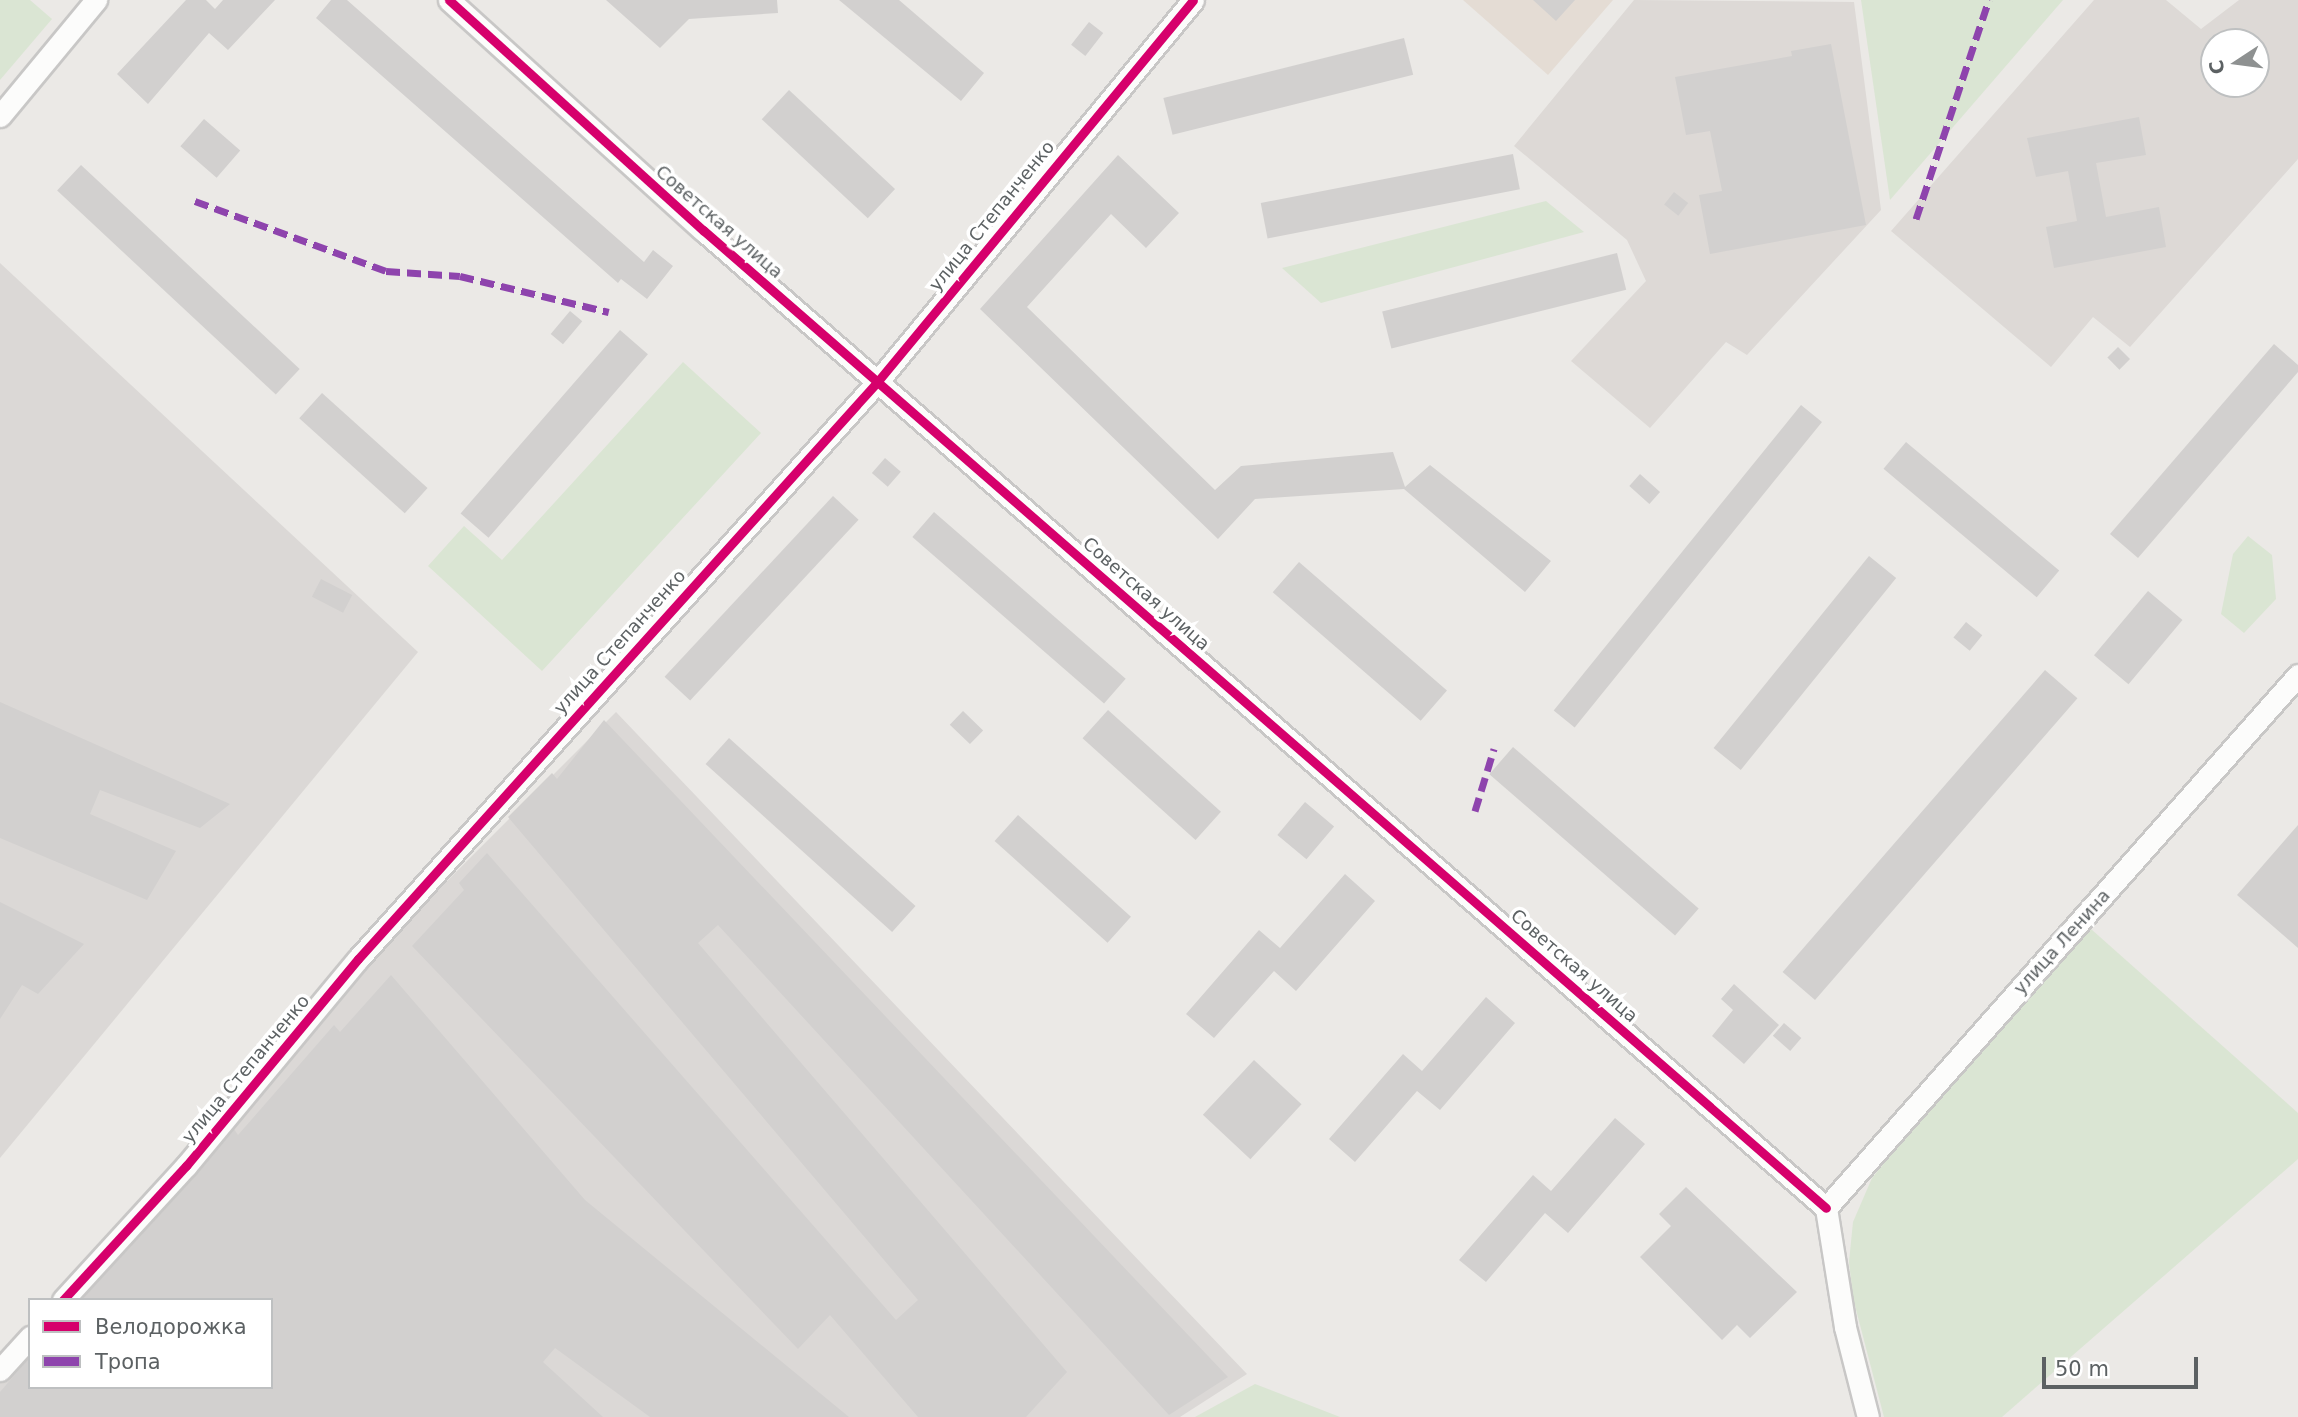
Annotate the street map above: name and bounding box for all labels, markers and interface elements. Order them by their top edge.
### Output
north arrow [2200,28,2270,98]
text: С [2204,58,2229,77]
street label: улица Степанченко [925,137,1059,295]
street label: Советская улица [651,161,787,283]
street label: Советская улица [1078,533,1214,655]
street label: улица Степанченко [549,565,691,719]
street label: улица Ленина [2009,885,2115,999]
street label: Советская улица [1506,905,1642,1027]
street label: улица Степанченко [178,990,314,1148]
legend [28,1298,273,1389]
text: Велодорожка [95,1315,247,1339]
scale bar [2046,1344,2202,1388]
text: Тропа [95,1350,161,1374]
text: 50 m [2055,1357,2109,1381]

